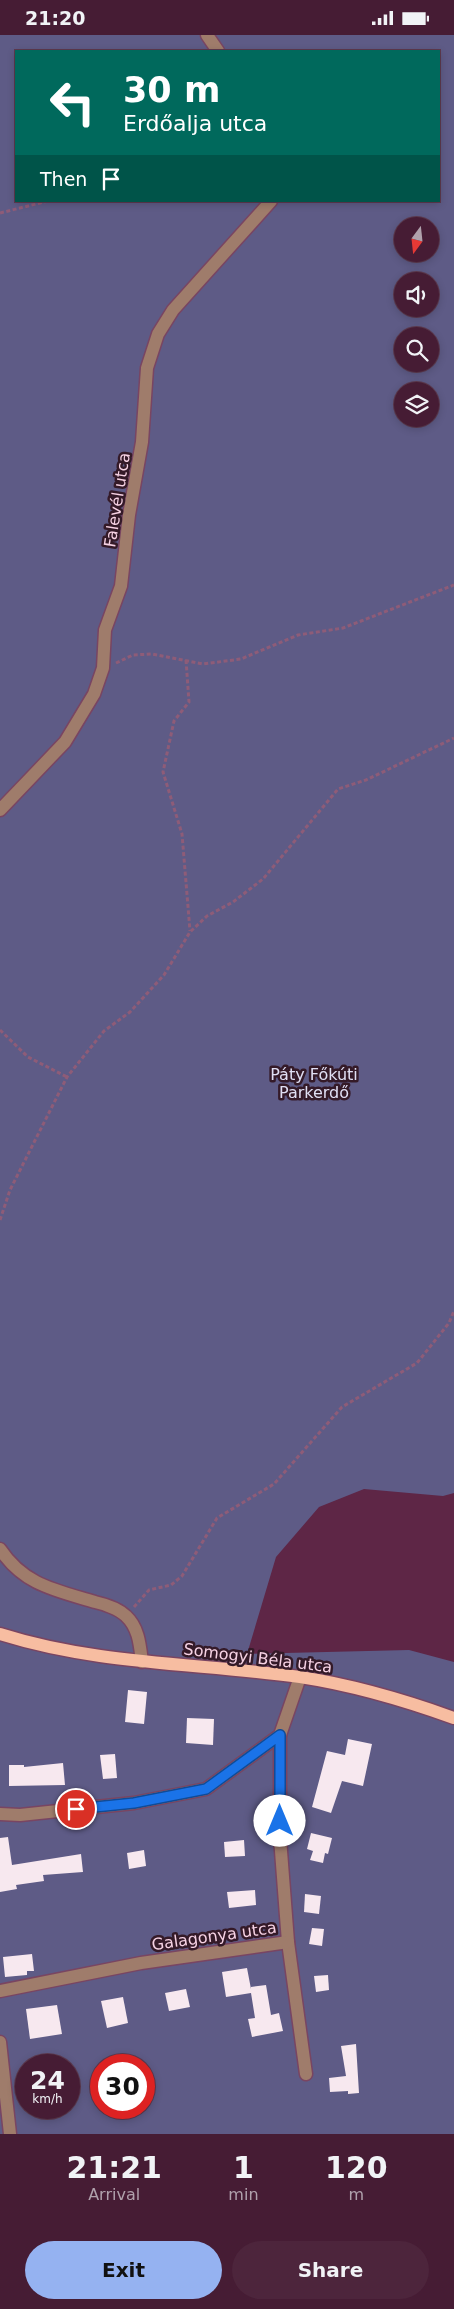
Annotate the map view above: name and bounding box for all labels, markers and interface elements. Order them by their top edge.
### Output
text: 21:20 [25,7,85,29]
icon: left [40,70,105,135]
text: 30 m [123,70,220,110]
text: Erdőalja utca [123,111,267,136]
icon: arrive [97,165,125,193]
text: Then [40,168,87,190]
north arrow [394,217,439,263]
map controls [394,217,439,427]
button: sound [394,272,439,317]
button: search [394,327,439,372]
button: layers [394,382,439,427]
street label: Falevél utca [100,451,134,549]
park label: Páty Főkúti Parkerdő [270,1065,358,1102]
street label: Somogyi Béla utca [183,1639,333,1677]
pin [55,1788,97,1830]
position arrow [253,1794,305,1846]
icon: arrive [62,1795,90,1823]
street label: Galagonya utca [150,1918,278,1954]
speed limit sign: 30 [90,2054,155,2119]
text: 24 [30,2066,65,2095]
text: km/h [32,2092,63,2106]
text: 21:21 [66,2150,162,2185]
text: 1 [233,2150,254,2185]
text: 120 [325,2150,388,2185]
text: Arrival [88,2185,140,2204]
text: min [228,2185,259,2204]
text: m [348,2185,364,2204]
button: Exit [25,2241,222,2299]
button: Share [232,2241,429,2299]

